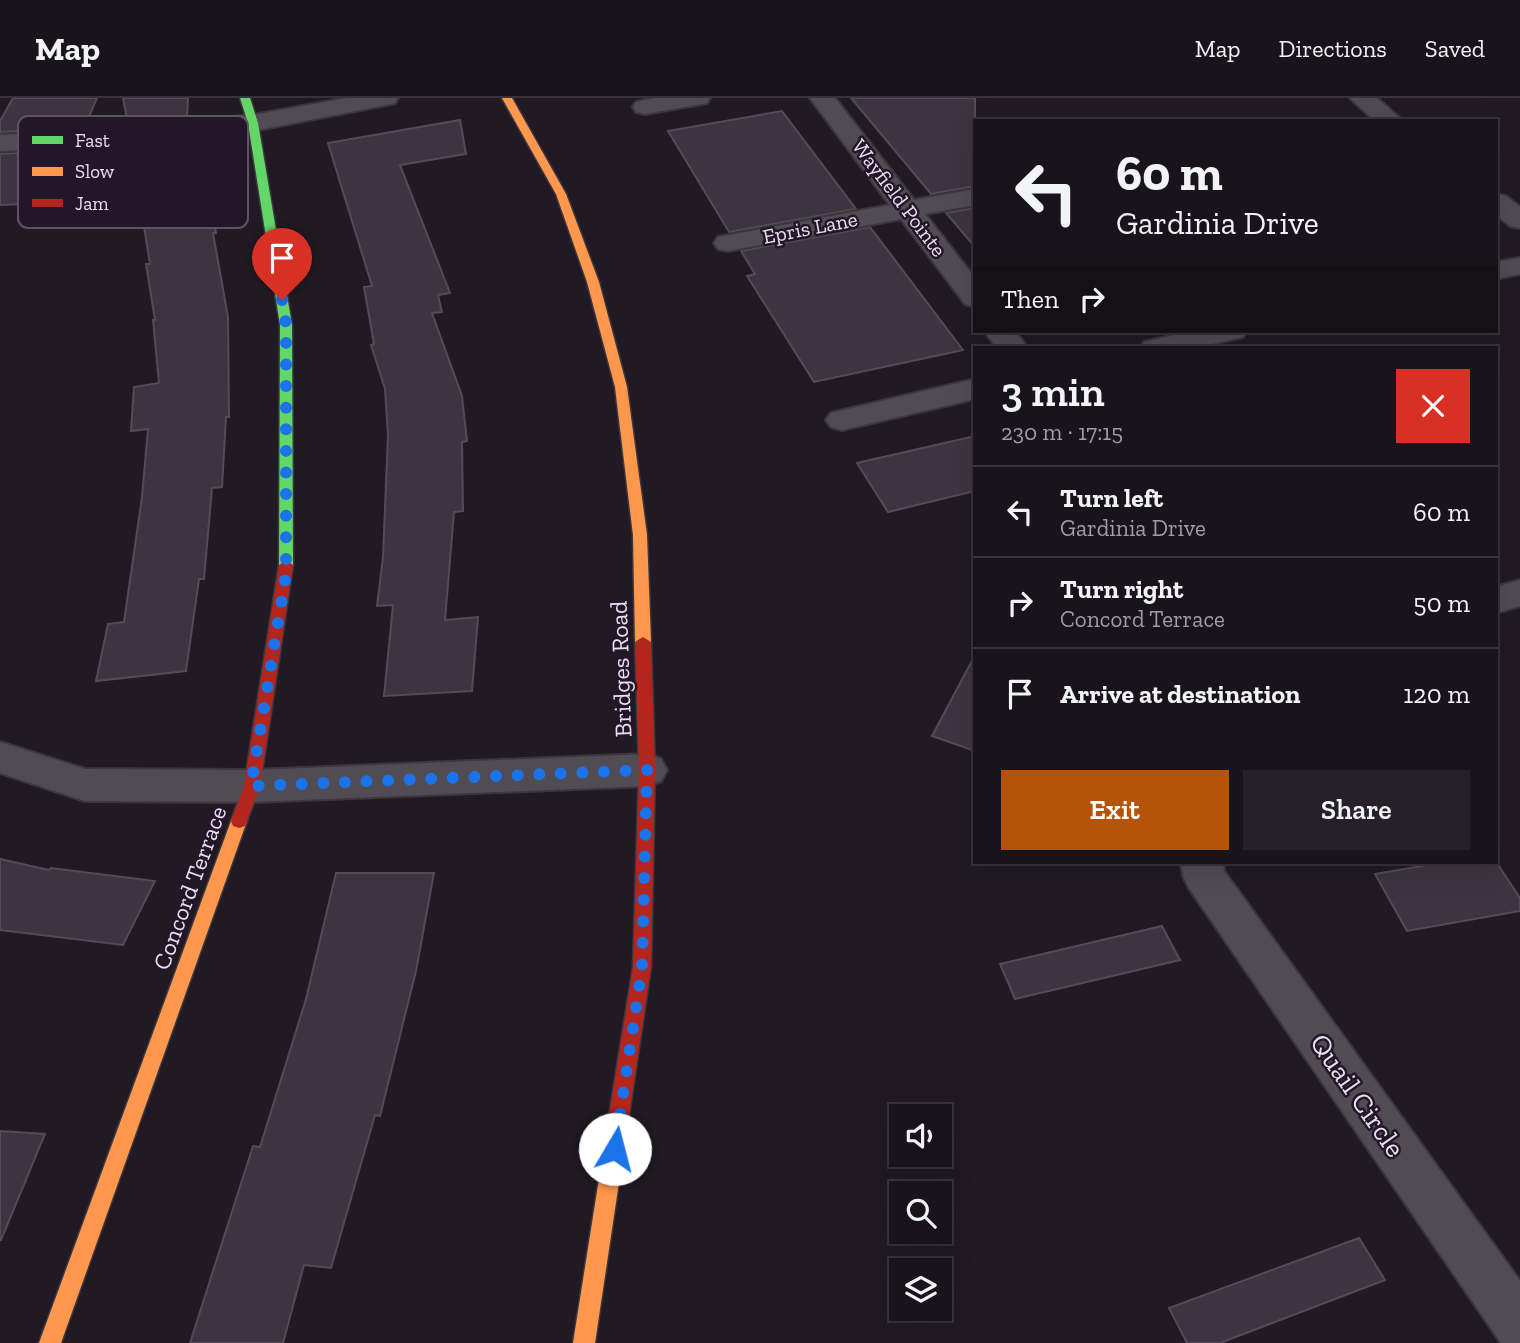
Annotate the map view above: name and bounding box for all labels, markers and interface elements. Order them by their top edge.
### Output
text: Map [35,29,100,68]
text: Map [1195,34,1241,63]
text: Directions [1279,34,1387,63]
text: Saved [1425,34,1485,63]
legend [18,116,248,228]
text: Fast [75,129,110,152]
street label: Wayfield Pointe [847,134,952,262]
text: 60 m [1116,144,1223,203]
icon: left [1001,147,1092,238]
text: Slow [75,160,115,183]
text: Jam [75,192,109,215]
text: Gardinia Drive [1116,204,1319,242]
street label: Epris Lane [760,206,860,249]
pin [252,228,312,300]
icon: arrive [263,239,301,277]
icon: right [1073,280,1111,318]
text: Then [1001,283,1059,315]
text: 3 min [1001,366,1105,417]
button: close [1396,369,1470,443]
text: 230 m · 17:15 [1001,418,1123,446]
text: Turn left [1060,482,1163,514]
icon: left [1001,493,1039,531]
text: 60 m [1413,496,1470,528]
text: Gardinia Drive [1060,514,1206,542]
text: Turn right [1060,573,1183,605]
icon: right [1001,584,1039,622]
text: 50 m [1413,587,1470,619]
street label: Bridges Road [604,600,637,738]
text: Concord Terrace [1060,605,1225,633]
icon: arrive [1001,675,1039,713]
text: Arrive at destination [1060,678,1300,710]
text: 120 m [1403,678,1470,710]
button: Exit [1001,770,1229,850]
button: Share [1243,770,1470,850]
street label: Concord Terrace [146,802,233,974]
street label: Quail Circle [1303,1027,1412,1163]
map controls [889,1104,952,1321]
button: sound [889,1104,952,1167]
position arrow [578,1112,652,1186]
button: search [889,1181,952,1244]
button: layers [889,1258,952,1321]

